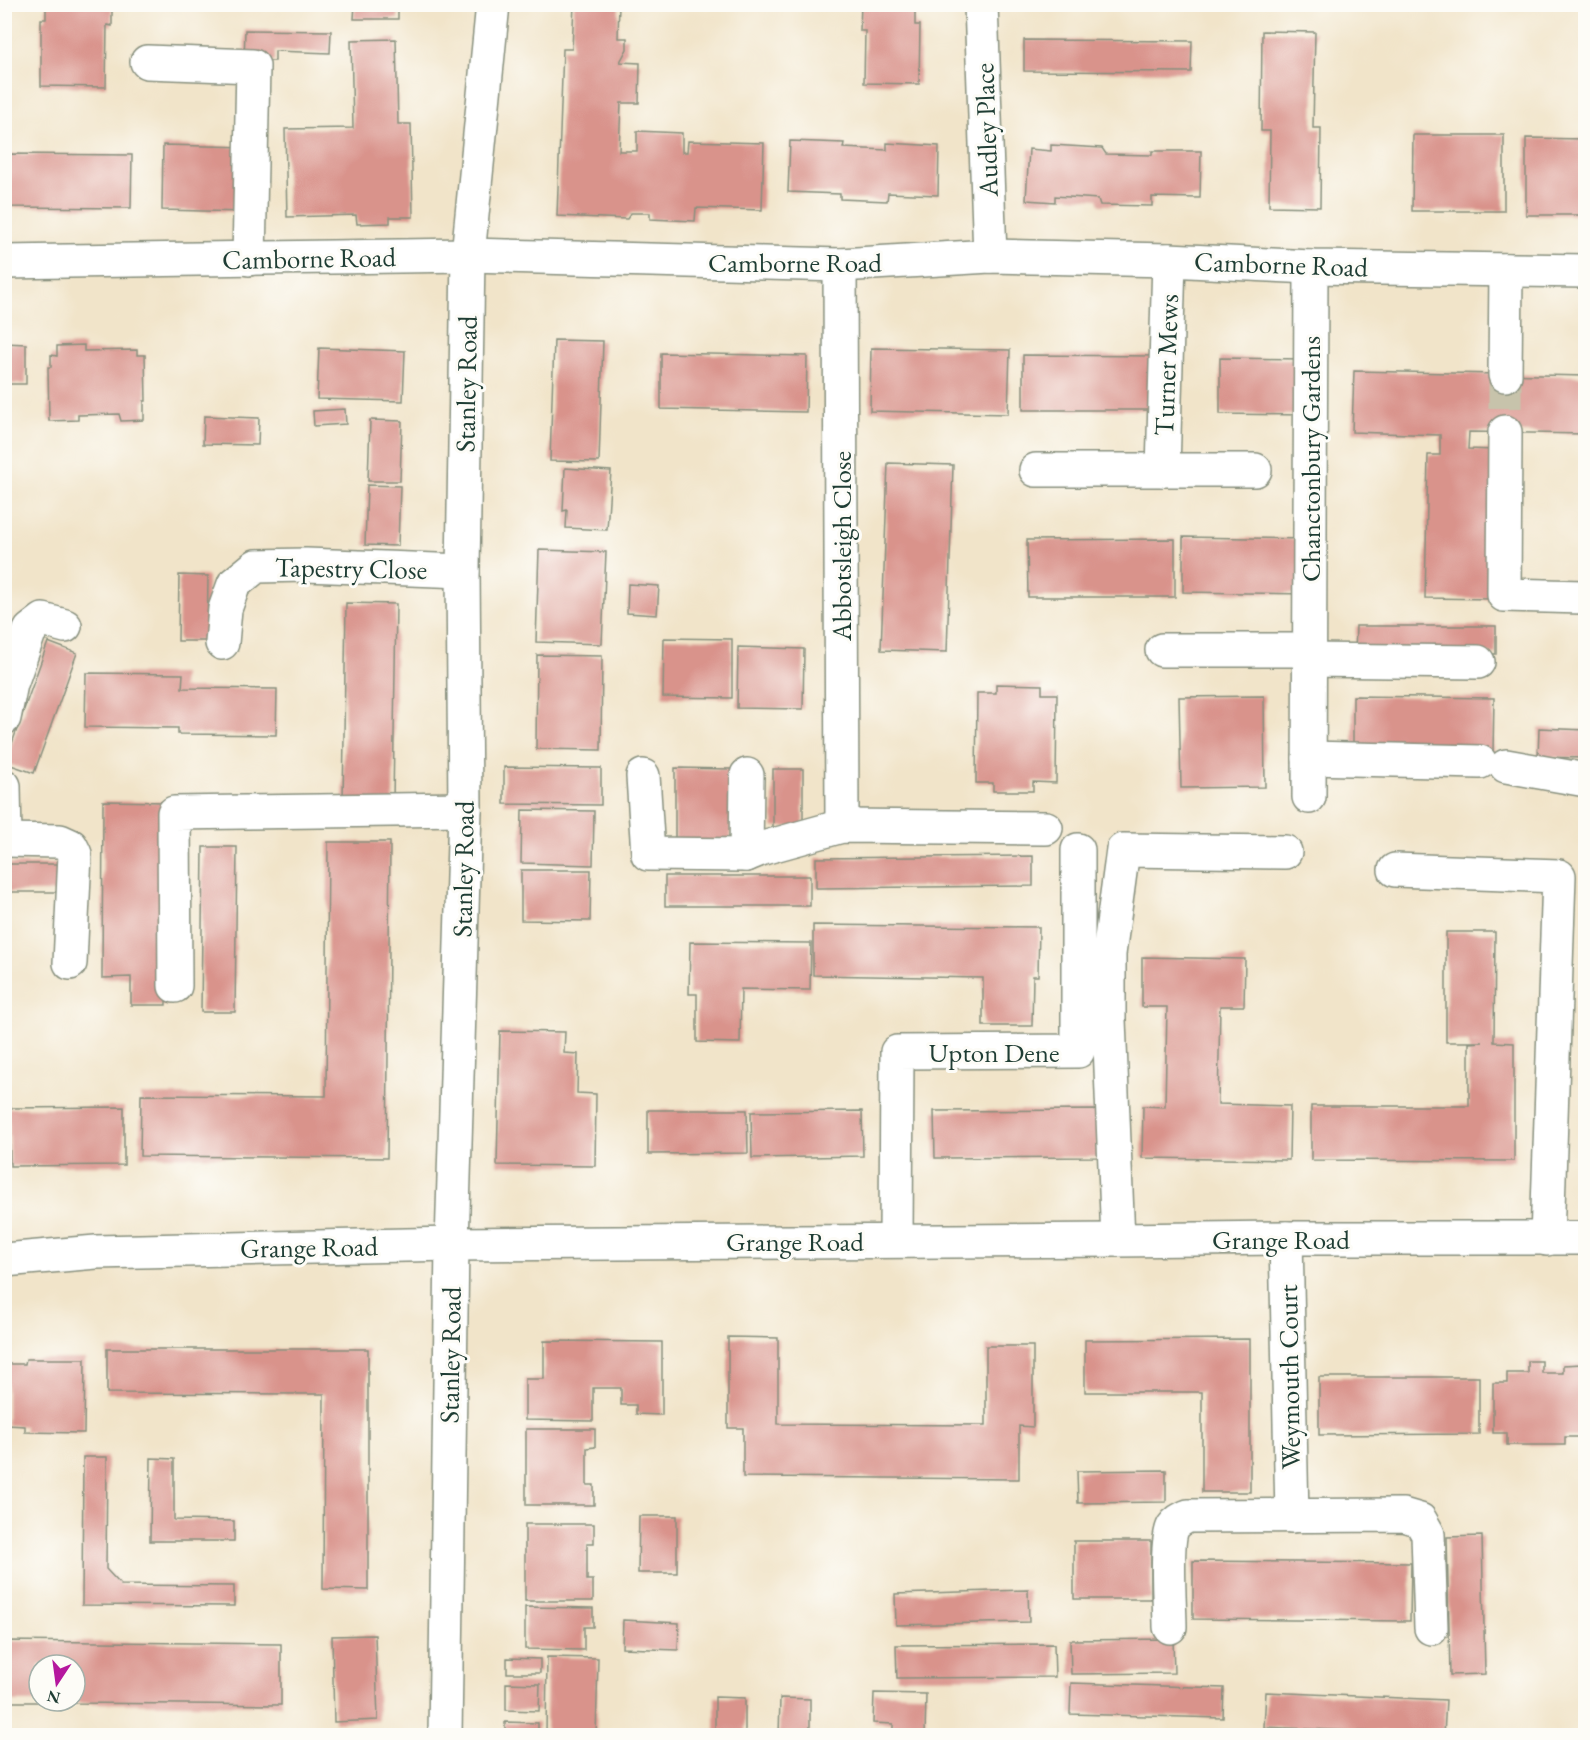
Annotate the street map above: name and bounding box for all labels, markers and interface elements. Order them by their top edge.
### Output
street label: Audley Place [966,62,1006,199]
street label: Camborne Road [222,239,397,277]
street label: Camborne Road [1193,243,1369,285]
street label: Camborne Road [708,245,882,280]
street label: Turner Mews [1146,293,1186,437]
street label: Stanley Road [447,315,485,453]
street label: Chanctonbury Gardens [1293,336,1328,582]
street label: Abbotsleigh Close [824,451,859,642]
street label: Tapestry Close [275,549,427,587]
street label: Stanley Road [444,800,482,938]
street label: Upton Dene [928,1035,1060,1070]
street label: Grange Road [1212,1222,1350,1257]
street label: Grange Road [726,1224,864,1259]
street label: Grange Road [240,1228,379,1266]
street label: Weymouth Court [1270,1284,1308,1470]
street label: Stanley Road [431,1286,469,1424]
north arrow [27,1653,87,1713]
text: N [45,1685,62,1709]

